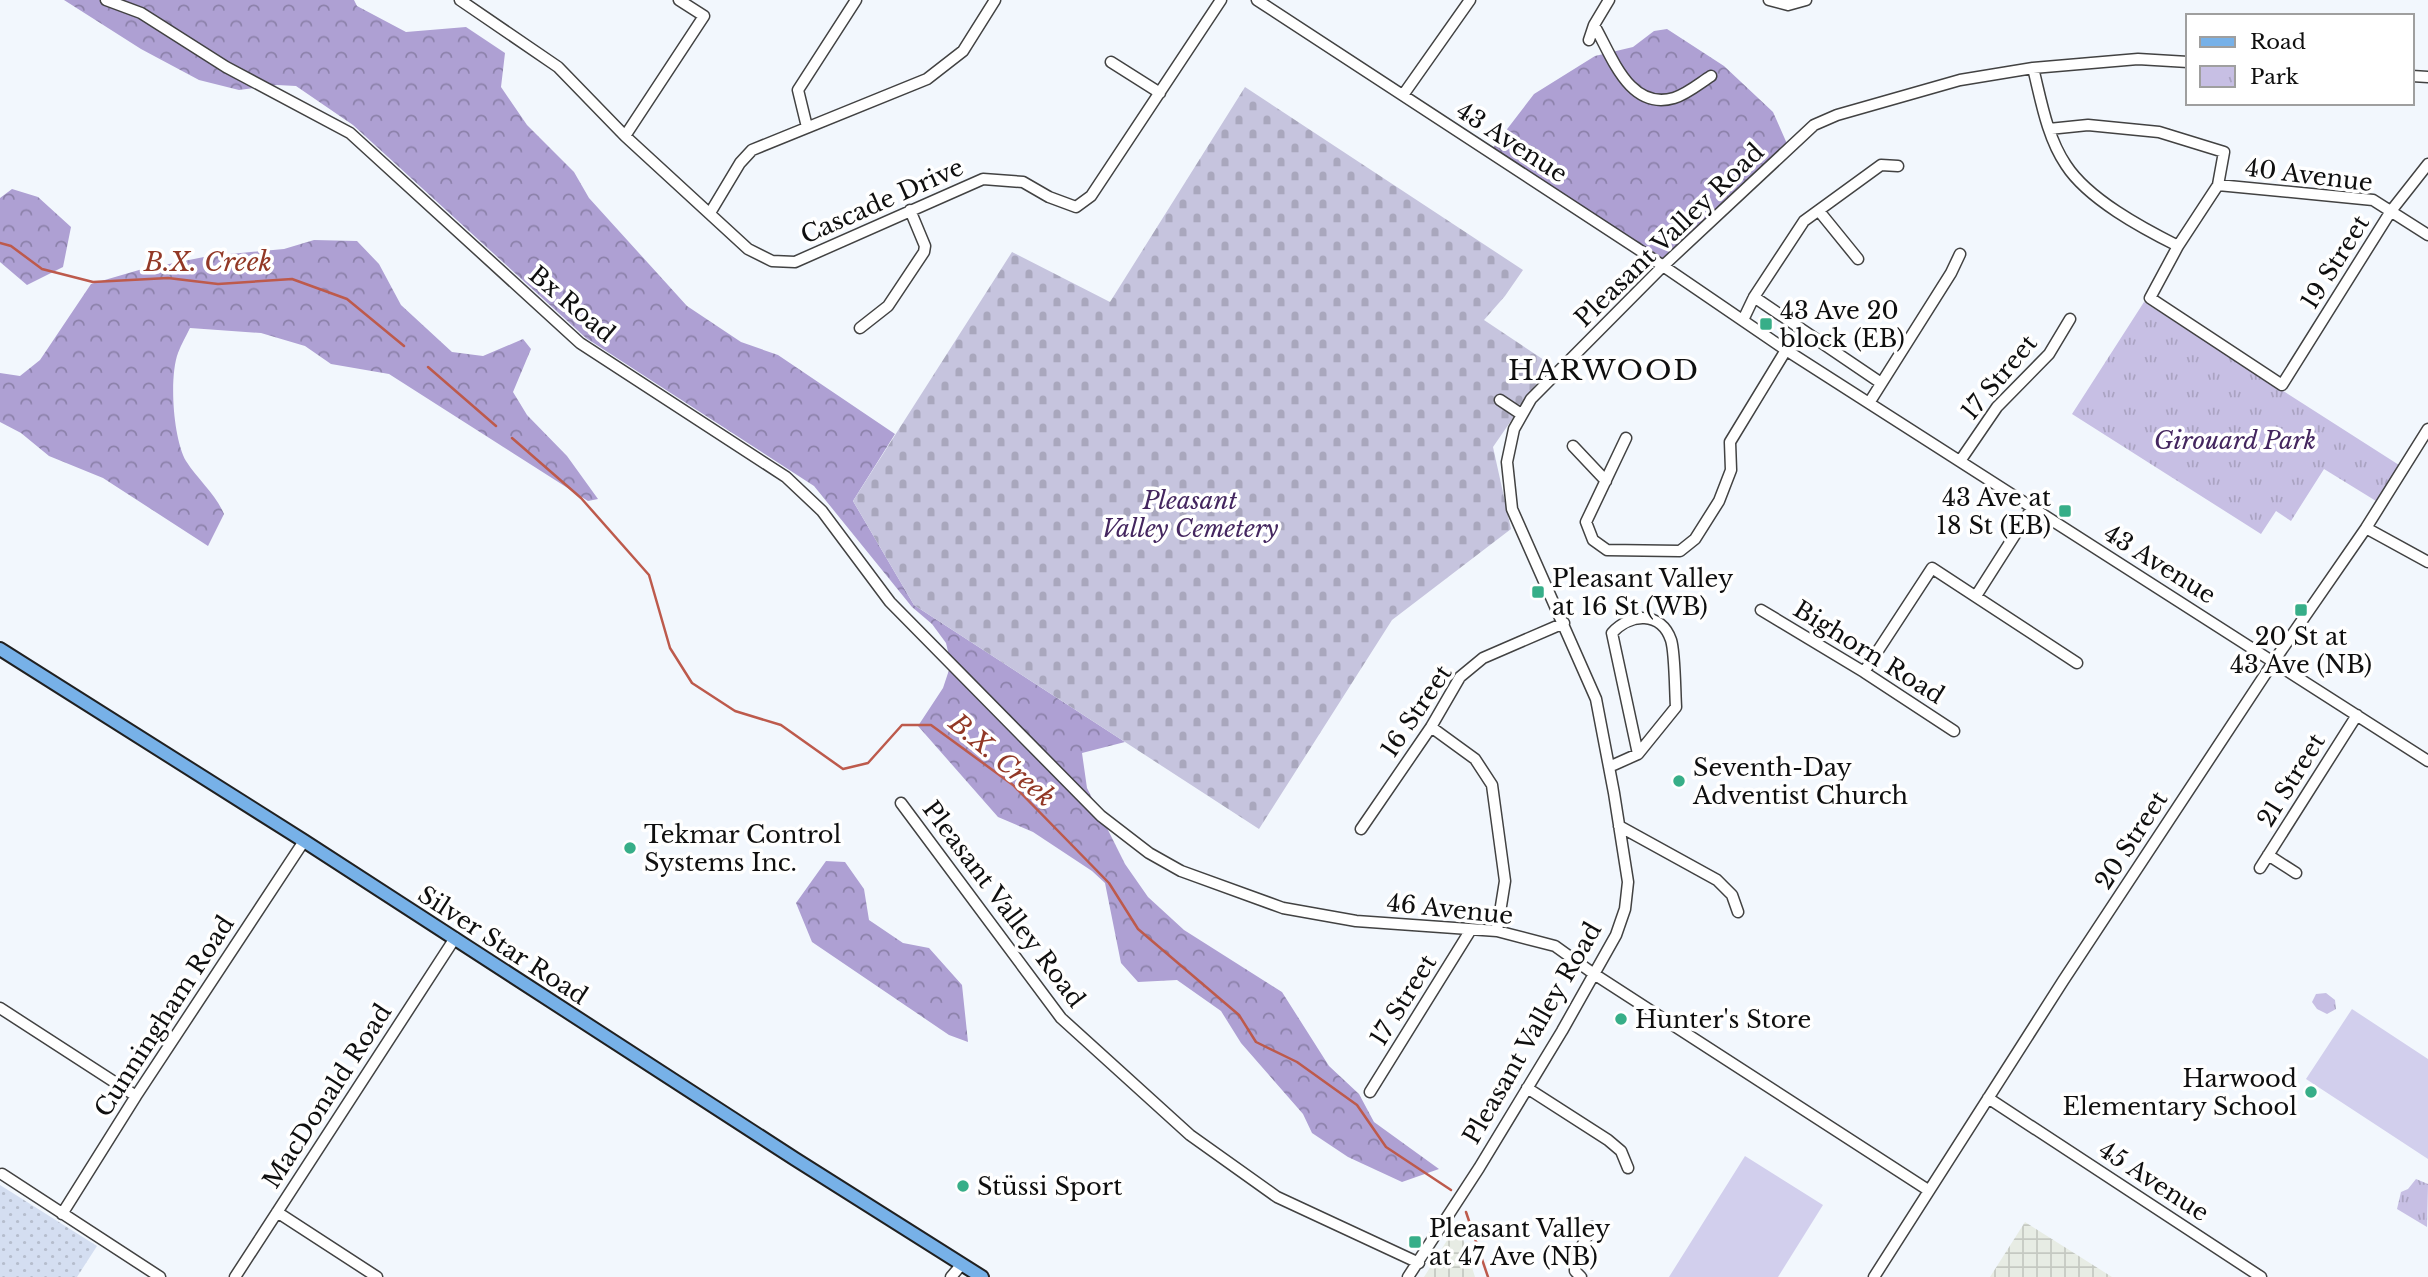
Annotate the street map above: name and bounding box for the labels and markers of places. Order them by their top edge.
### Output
place label: 43 Ave 20 block (EB) [1779,296,1905,353]
marker: 43 Ave 20 block (EB) [1758,316,1774,332]
place label: 43 Ave at 18 St (EB) [1936,483,2051,540]
marker: 43 Ave at 18 St (EB) [2057,503,2073,519]
place label: Pleasant Valley at 16 St (WB) [1552,564,1734,621]
marker: Pleasant Valley at 16 St (WB) [1530,584,1546,600]
marker: 20 St at 43 Ave (NB) [2293,602,2309,618]
place label: 20 St at 43 Ave (NB) [2230,622,2372,679]
place label: Seventh-Day Adventist Church [1692,753,1908,810]
marker: Seventh-Day Adventist Church [1671,773,1687,789]
place label: Tekmar Control Systems Inc. [644,820,841,877]
marker: Tekmar Control Systems Inc. [622,840,638,856]
place label: Hunter's Store [1635,1005,1811,1034]
marker: Hunter's Store [1613,1011,1629,1027]
place label: Harwood Elementary School [2063,1064,2297,1121]
marker: Harwood Elementary School [2303,1084,2319,1100]
place label: Stüssi Sport [977,1172,1122,1201]
marker: Stüssi Sport [955,1178,971,1194]
place label: Pleasant Valley at 47 Ave (NB) [1429,1214,1611,1271]
marker: Pleasant Valley at 47 Ave (NB) [1407,1234,1423,1250]

